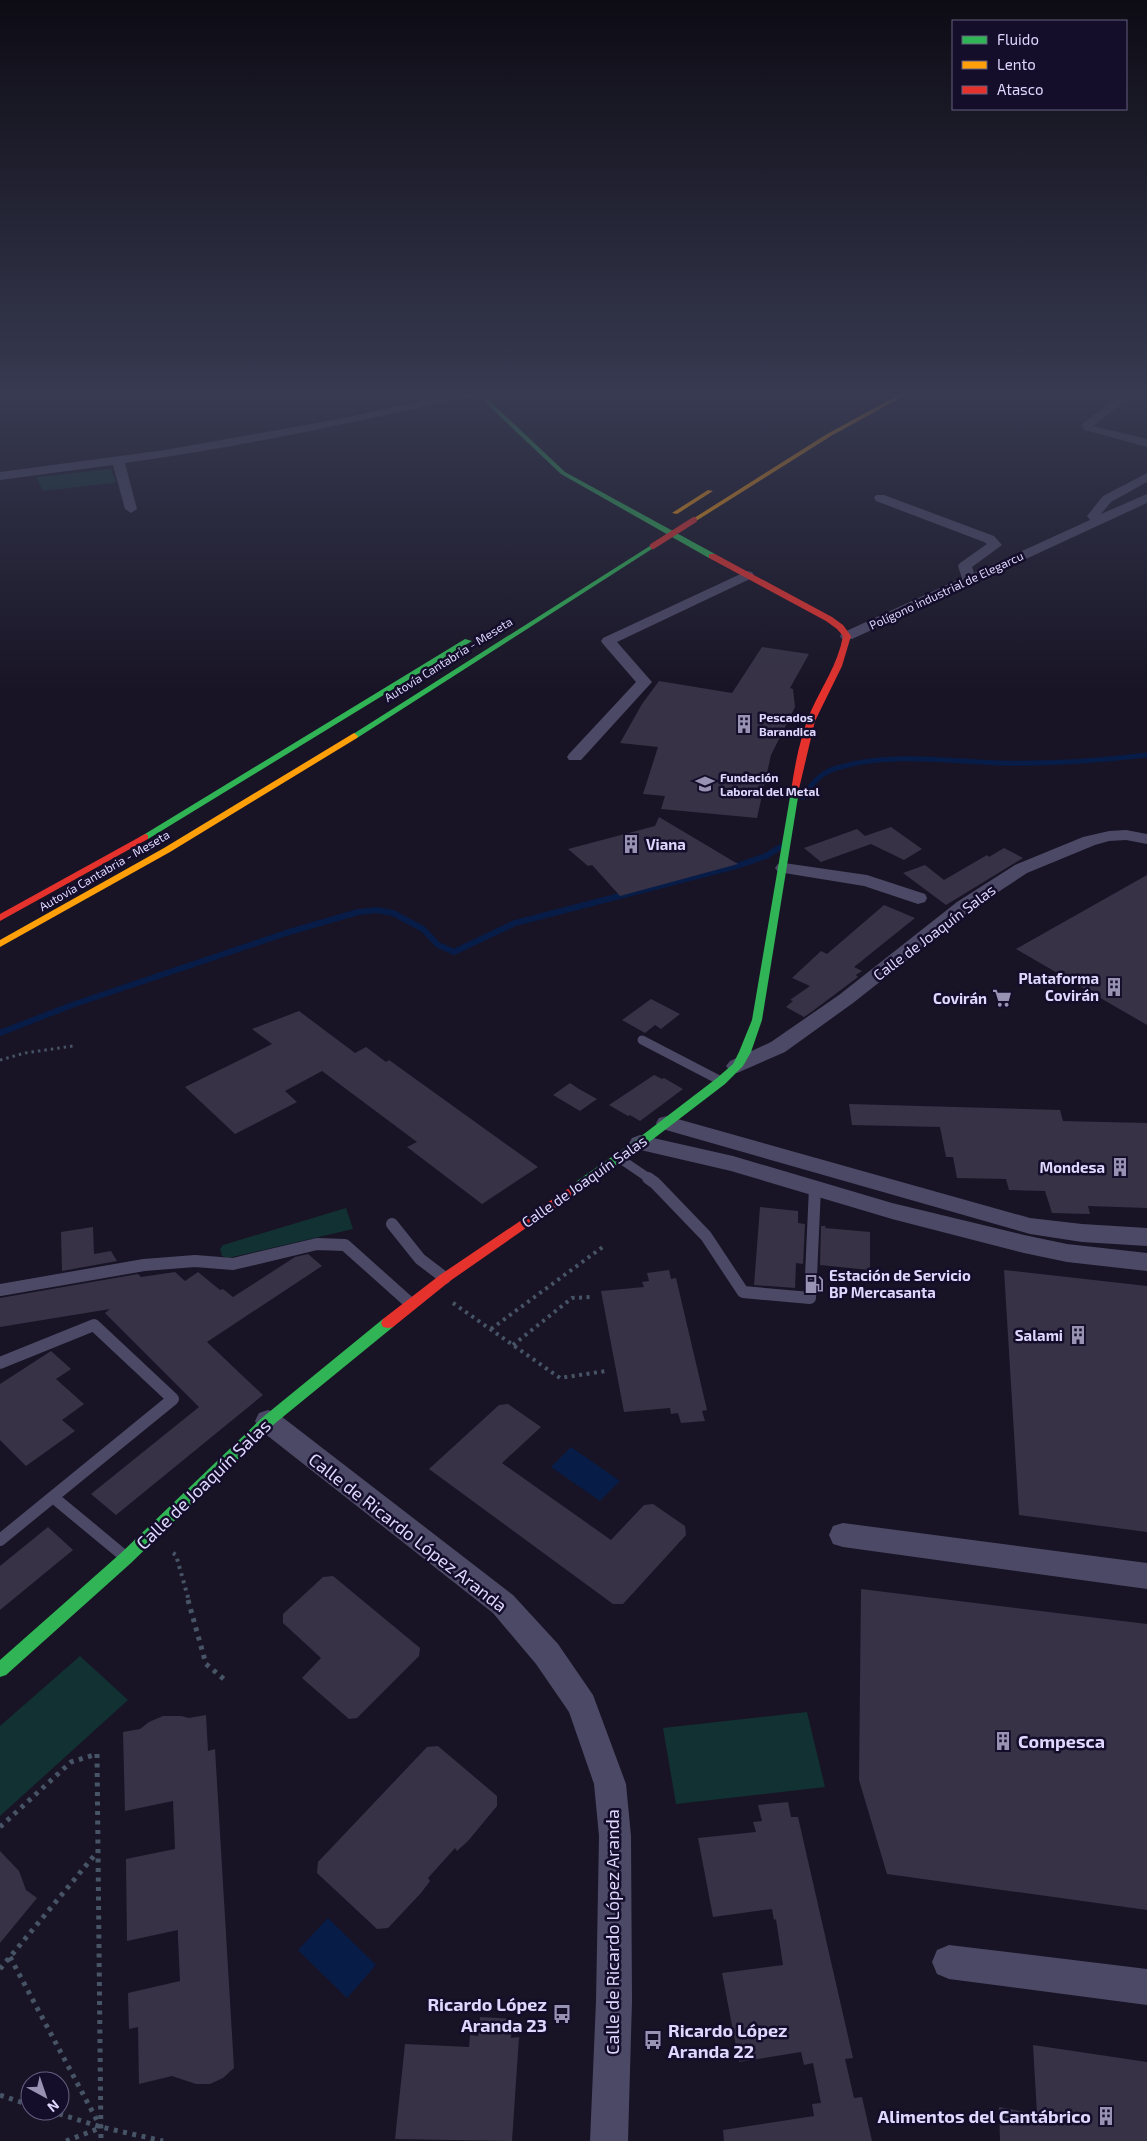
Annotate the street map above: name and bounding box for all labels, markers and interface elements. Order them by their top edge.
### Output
legend [952,20,1127,110]
text: Fluido [997,30,1039,48]
text: Lento [997,55,1036,73]
text: Atasco [997,80,1043,98]
street label: Polígono industrial de Elegarcu [867,548,1025,632]
street label: Autovía Cantabria - Meseta [381,614,515,704]
place label: Pescados Barandica [759,710,816,738]
building icon: Pescados Barandica [733,713,755,735]
place label: Fundación Laboral del Metal [720,770,819,798]
school or university icon: Fundación Laboral del Metal [694,773,716,795]
street label: Autovía Cantabria - Meseta [36,827,172,913]
building icon: Viana [620,833,642,855]
place label: Viana [646,835,686,853]
street label: Calle de Joaquín Salas [869,880,999,984]
place label: Plataforma Covirán [1019,969,1099,1004]
building icon: Plataforma Covirán [1103,976,1125,998]
supermarket icon: Covirán [991,987,1013,1009]
place label: Covirán [933,989,987,1007]
street label: Calle de Joaquín Salas [518,1131,650,1231]
building icon: Mondesa [1109,1156,1131,1178]
place label: Mondesa [1039,1158,1105,1176]
place label: Estación de Servicio BP Mercasanta [829,1266,971,1301]
fuel station icon: Estación de Servicio BP Mercasanta [803,1273,825,1295]
building icon: Salami [1067,1324,1089,1346]
place label: Salami [1015,1326,1063,1344]
street label: Calle de Joaquín Salas [131,1414,275,1554]
street label: Calle de Ricardo López Aranda [304,1448,512,1616]
building icon: Compesca [992,1730,1014,1752]
place label: Compesca [1018,1730,1105,1752]
street label: Calle de Ricardo López Aranda [601,1809,623,2055]
place label: Ricardo López Aranda 23 [427,1993,547,2036]
bus stop icon: Ricardo López Aranda 23 [551,2003,573,2025]
place label: Ricardo López Aranda 22 [668,2019,788,2062]
bus stop icon: Ricardo López Aranda 22 [642,2029,664,2051]
north arrow [20,2071,70,2121]
text: N [44,2097,63,2116]
place label: Alimentos del Cantábrico [877,2105,1091,2127]
building icon: Alimentos del Cantábrico [1095,2105,1117,2127]

